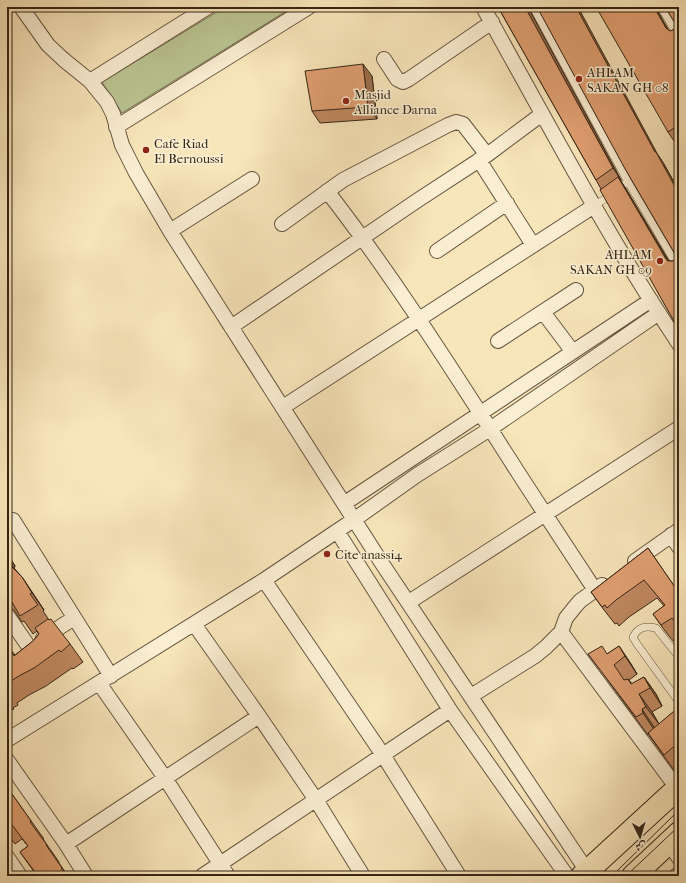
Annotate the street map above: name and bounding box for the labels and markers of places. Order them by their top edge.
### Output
place label: AHLAM SAKAN GH 08 [586,65,669,95]
marker: AHLAM SAKAN GH 08 [574,74,584,84]
place label: Masjid Alliance Darna [353,87,438,117]
marker: Masjid Alliance Darna [341,96,351,106]
place label: Cafe Riad El Bernoussi [154,136,224,166]
marker: Cafe Riad El Bernoussi [141,145,151,155]
place label: AHLAM SAKAN GH 09 [570,247,652,277]
marker: AHLAM SAKAN GH 09 [655,256,665,266]
place label: Cite anassi4 [335,547,402,562]
marker: Cite anassi4 [322,549,332,559]

